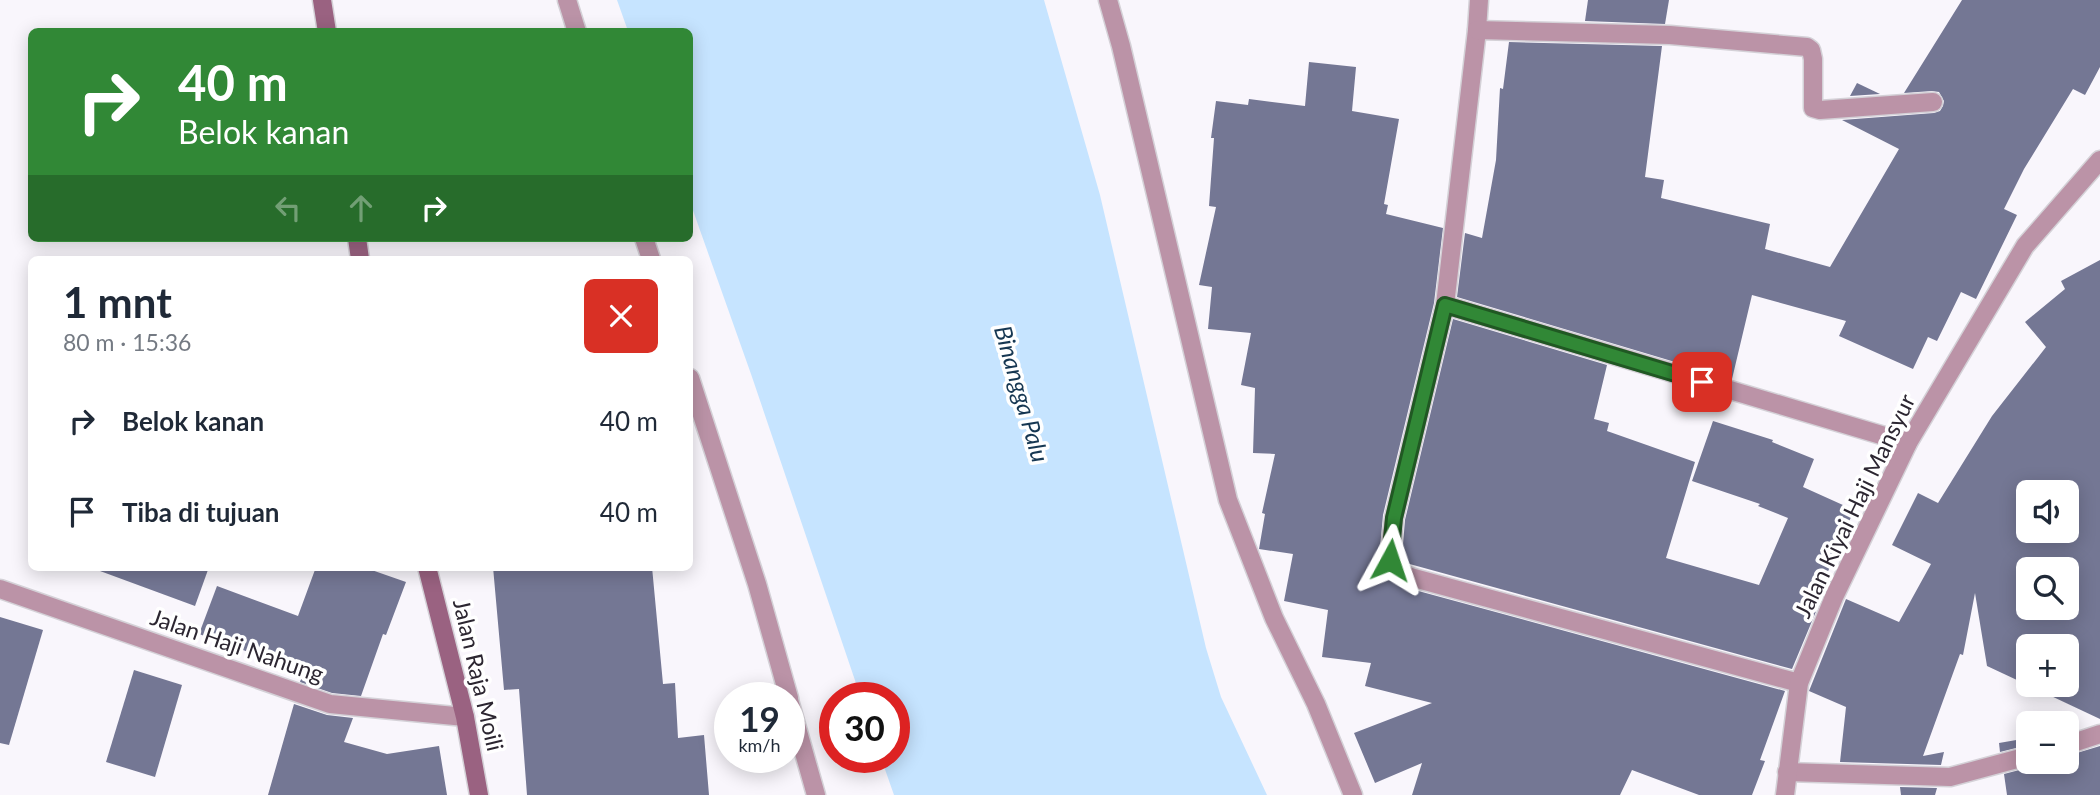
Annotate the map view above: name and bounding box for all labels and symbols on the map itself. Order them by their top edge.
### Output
water label: Binangga Palu [989,322,1056,465]
pin [1672,352,1732,412]
street label: Jalan Kiyai Haji Mansyur [1788,389,1921,622]
position arrow [1353,523,1427,597]
street label: Jalan Raja Moili [448,596,510,754]
street label: Jalan Haji Nahung [147,602,327,688]
speed limit sign: 30 [819,682,910,773]

